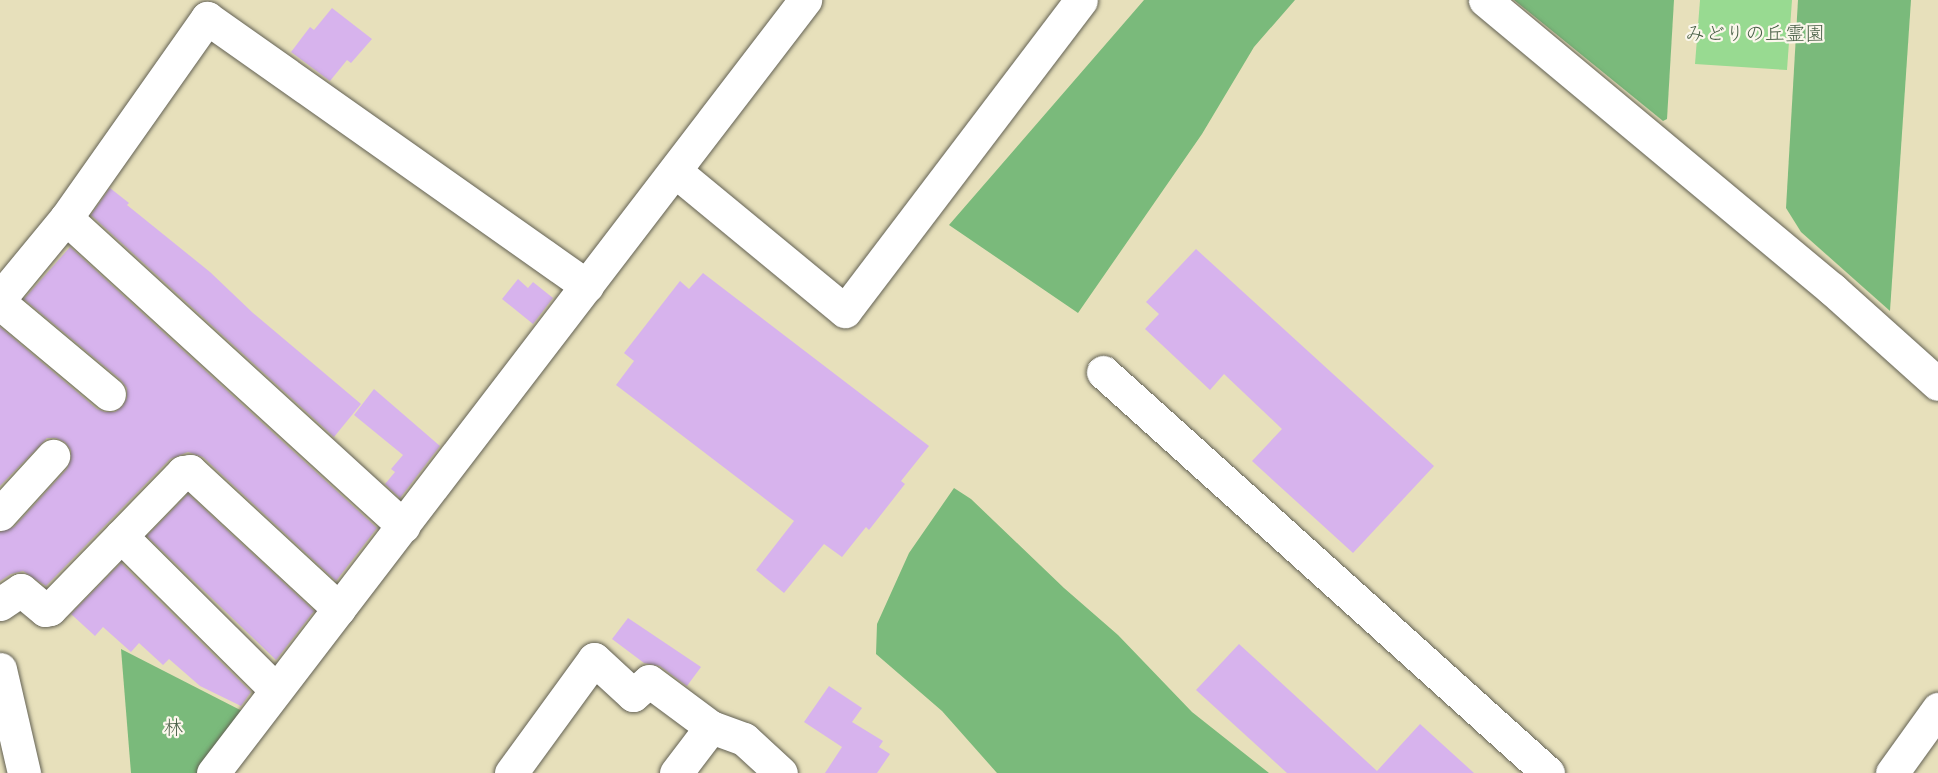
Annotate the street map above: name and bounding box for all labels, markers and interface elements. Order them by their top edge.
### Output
park label: みどりの丘霊園 [1685,22,1825,46]
park label: 林 [163,716,183,740]

